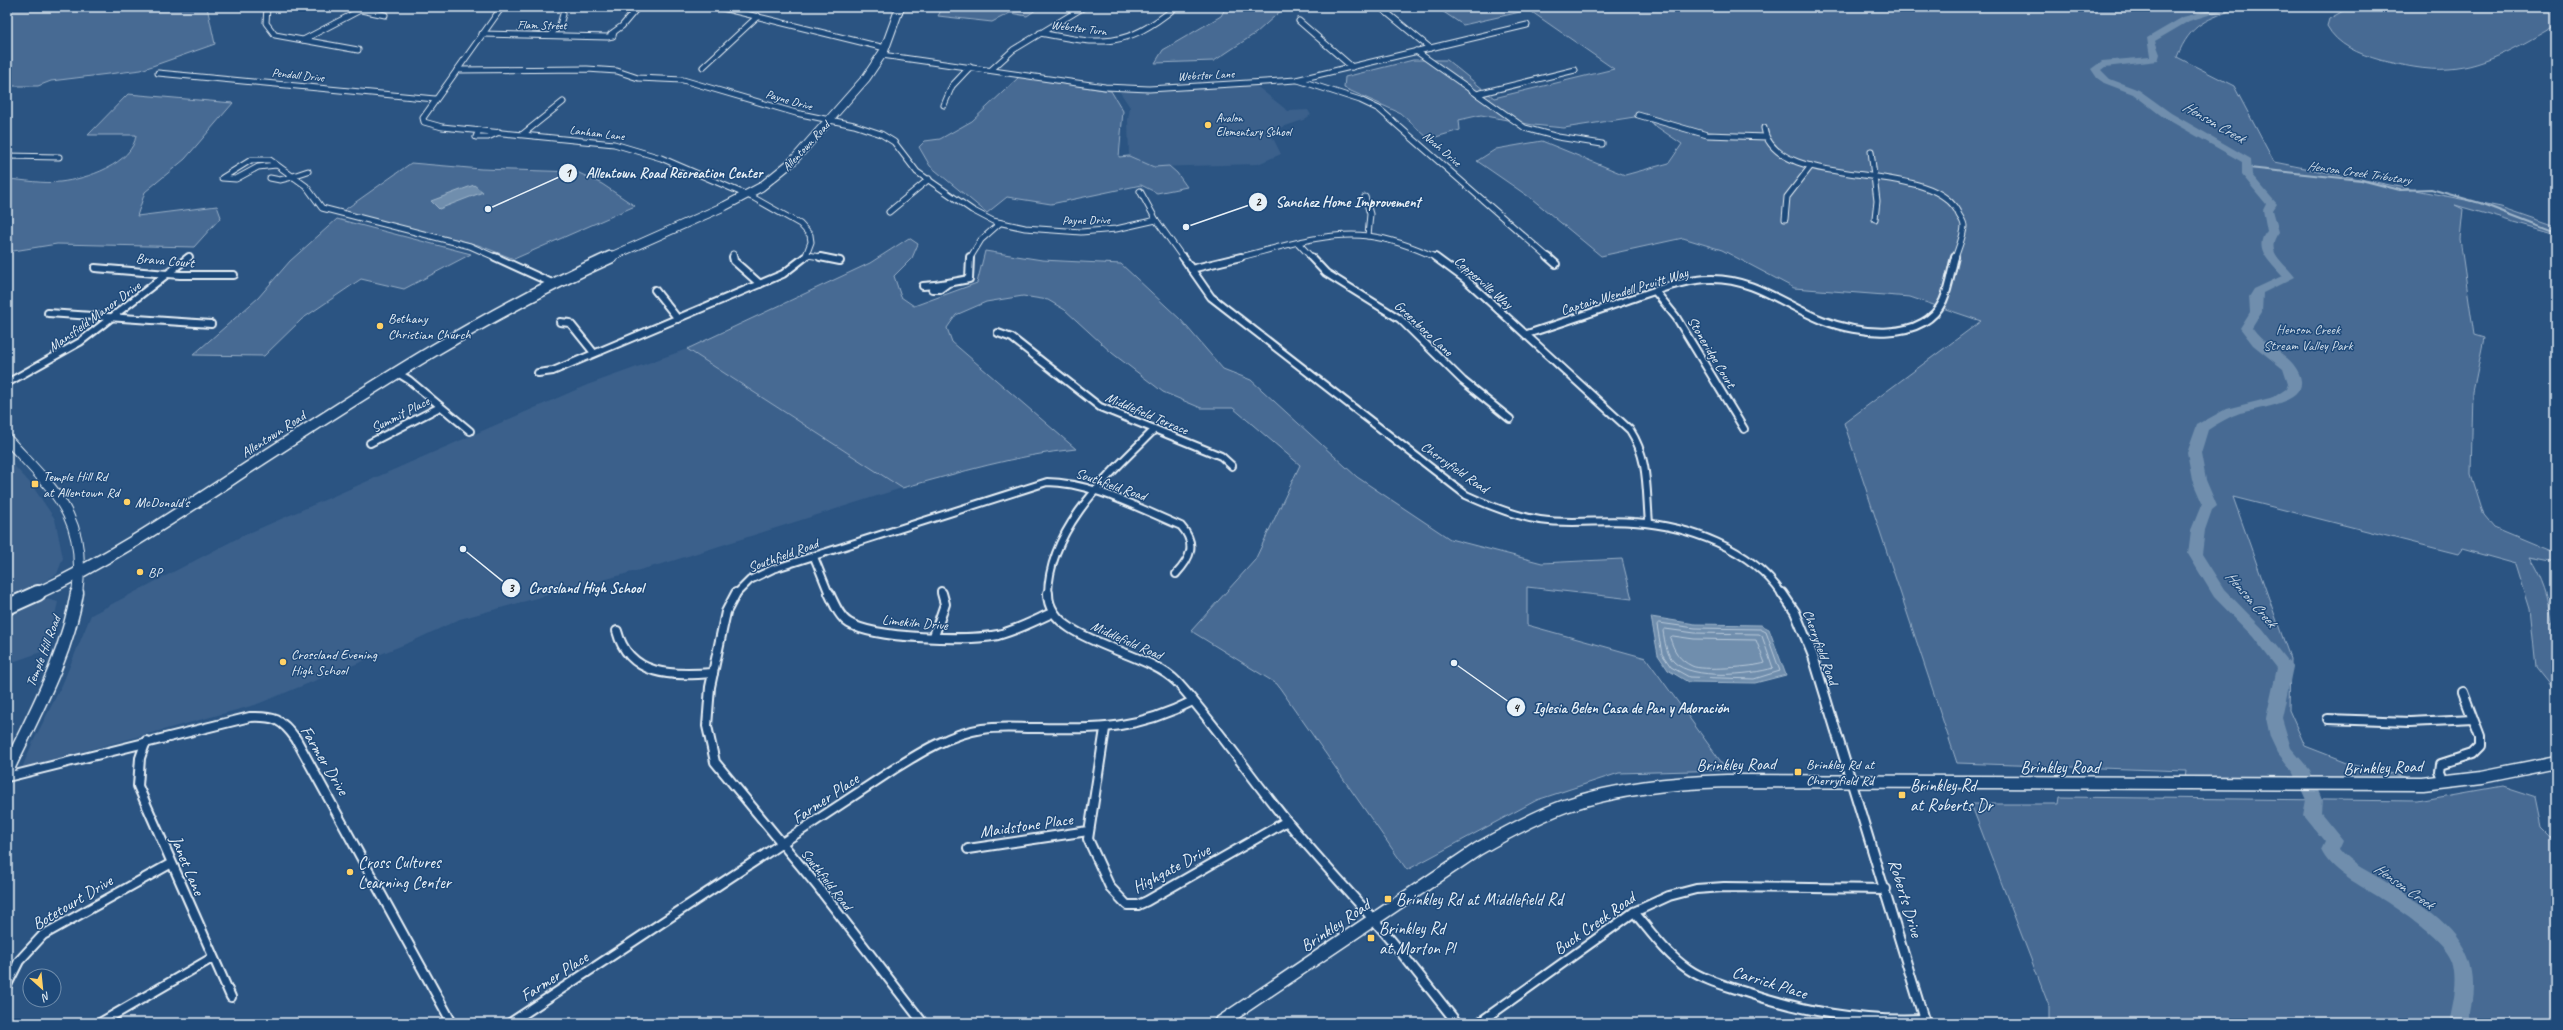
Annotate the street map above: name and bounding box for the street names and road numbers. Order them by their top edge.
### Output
street label: Flam Street [517,17,568,33]
street label: Webster Turn [1050,17,1108,39]
street label: Pendall Drive [271,64,326,86]
street label: Webster Lane [1177,65,1236,84]
street label: Payne Drive [764,86,815,115]
street label: Allentown Road [779,116,835,174]
street label: Lanham Lane [569,122,626,144]
street label: Noah Drive [1419,128,1465,171]
street label: Payne Drive [1062,212,1111,228]
street label: Brava Court [135,249,196,272]
street label: Copperville Way [1451,252,1517,313]
street label: Captain Wendell Pruitt Way [1558,264,1691,319]
street label: Mansfield Manor Drive [45,276,145,356]
street label: Greenboro Lane [1391,297,1458,361]
street label: Stoneridge Court [1684,314,1740,392]
street label: Middlefield Terrace [1103,388,1192,439]
street label: Summit Place [368,392,433,436]
street label: Allentown Road [238,406,311,461]
street label: Cherryfield Road [1418,438,1494,498]
street label: Southfield Road [1073,464,1151,505]
street label: Southfield Road [746,534,823,576]
street label: Cherryfield Road [1799,607,1843,689]
street label: Temple Hill Road [22,611,66,689]
street label: Limekiln Drive [881,611,950,634]
street label: Middlefield Road [1088,617,1167,665]
street label: Farmer Drive [296,722,354,800]
street label: Brinkley Road [1696,753,1778,776]
street label: Brinkley Road [2343,756,2425,779]
street label: Brinkley Road [2020,757,2102,778]
street label: Farmer Place [788,768,864,828]
street label: Maidstone Place [978,808,1075,842]
street label: Janet Lane [165,831,210,900]
street label: Highgate Drive [1129,839,1215,898]
street label: Southfield Road [797,845,857,915]
street label: Roberts Drive [1884,857,1928,941]
street label: Botetourt Drive [28,869,118,935]
street label: Buck Creek Road [1549,886,1642,959]
street label: Brinkley Road [1296,893,1376,956]
street label: Farmer Place [517,946,593,1006]
street label: Carrick Place [1730,961,1811,1004]

